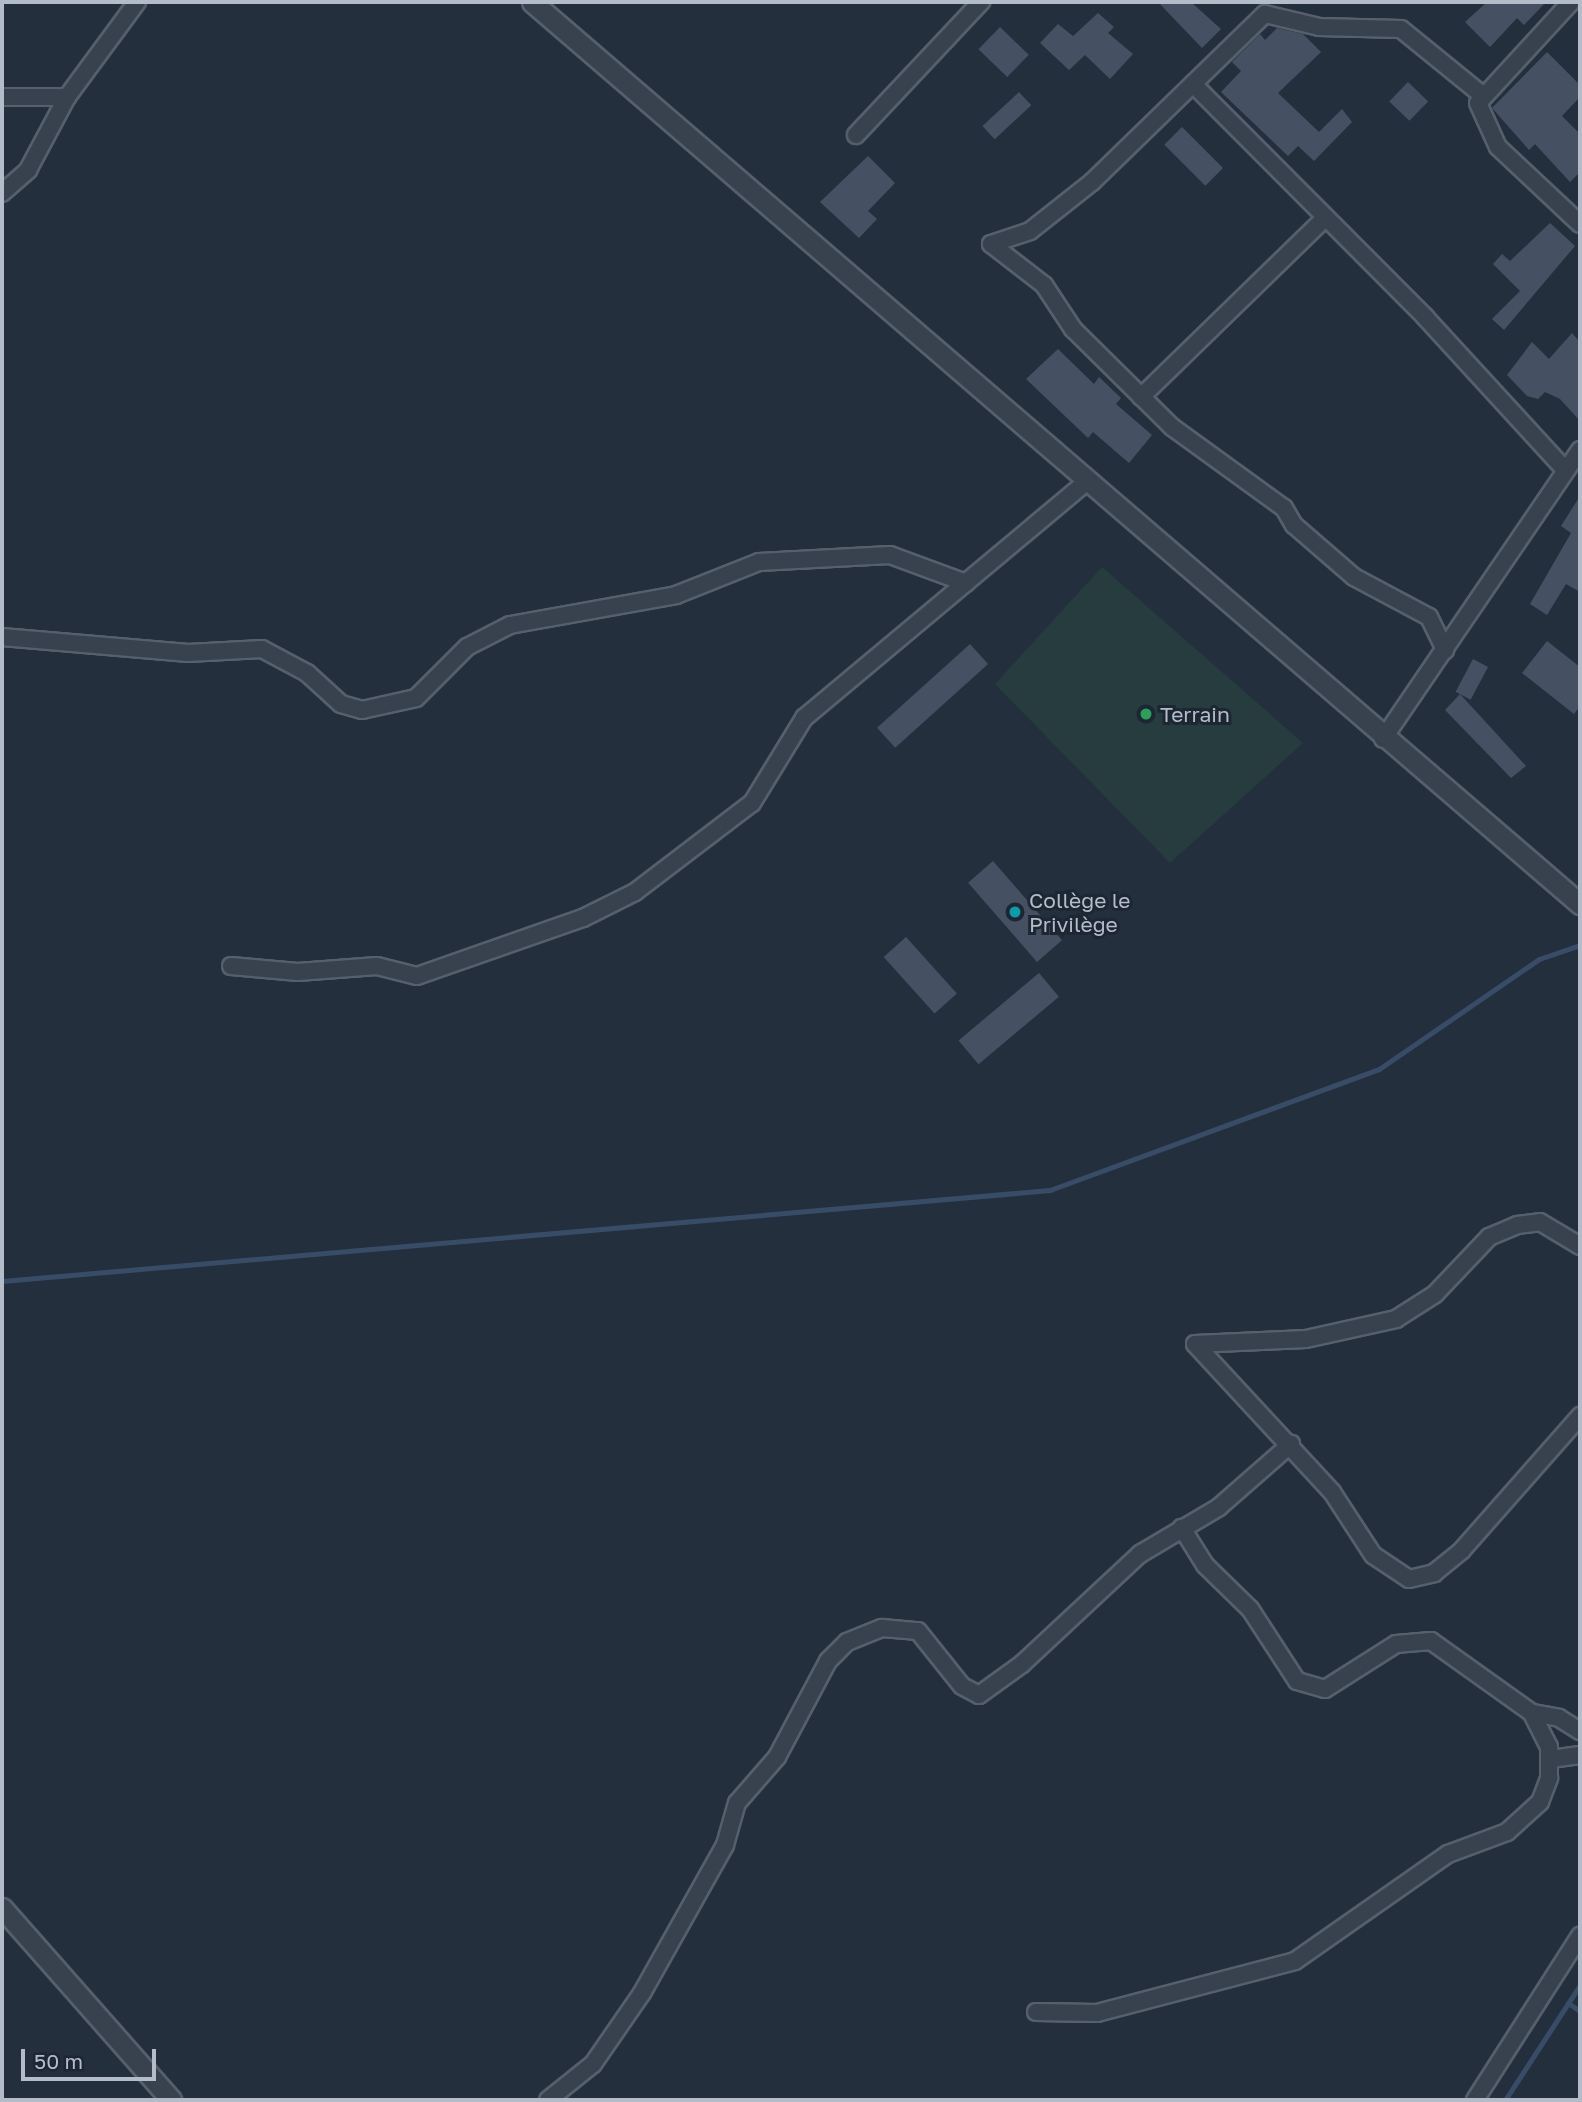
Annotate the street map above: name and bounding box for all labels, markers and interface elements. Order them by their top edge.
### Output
place label: Terrain [1160,701,1230,727]
marker: Terrain [1138,706,1154,722]
place label: Collège le Privilège [1029,887,1130,937]
marker: Collège le Privilège [1007,904,1023,920]
scale bar [24,2036,159,2080]
text: 50 m [34,2048,83,2074]

